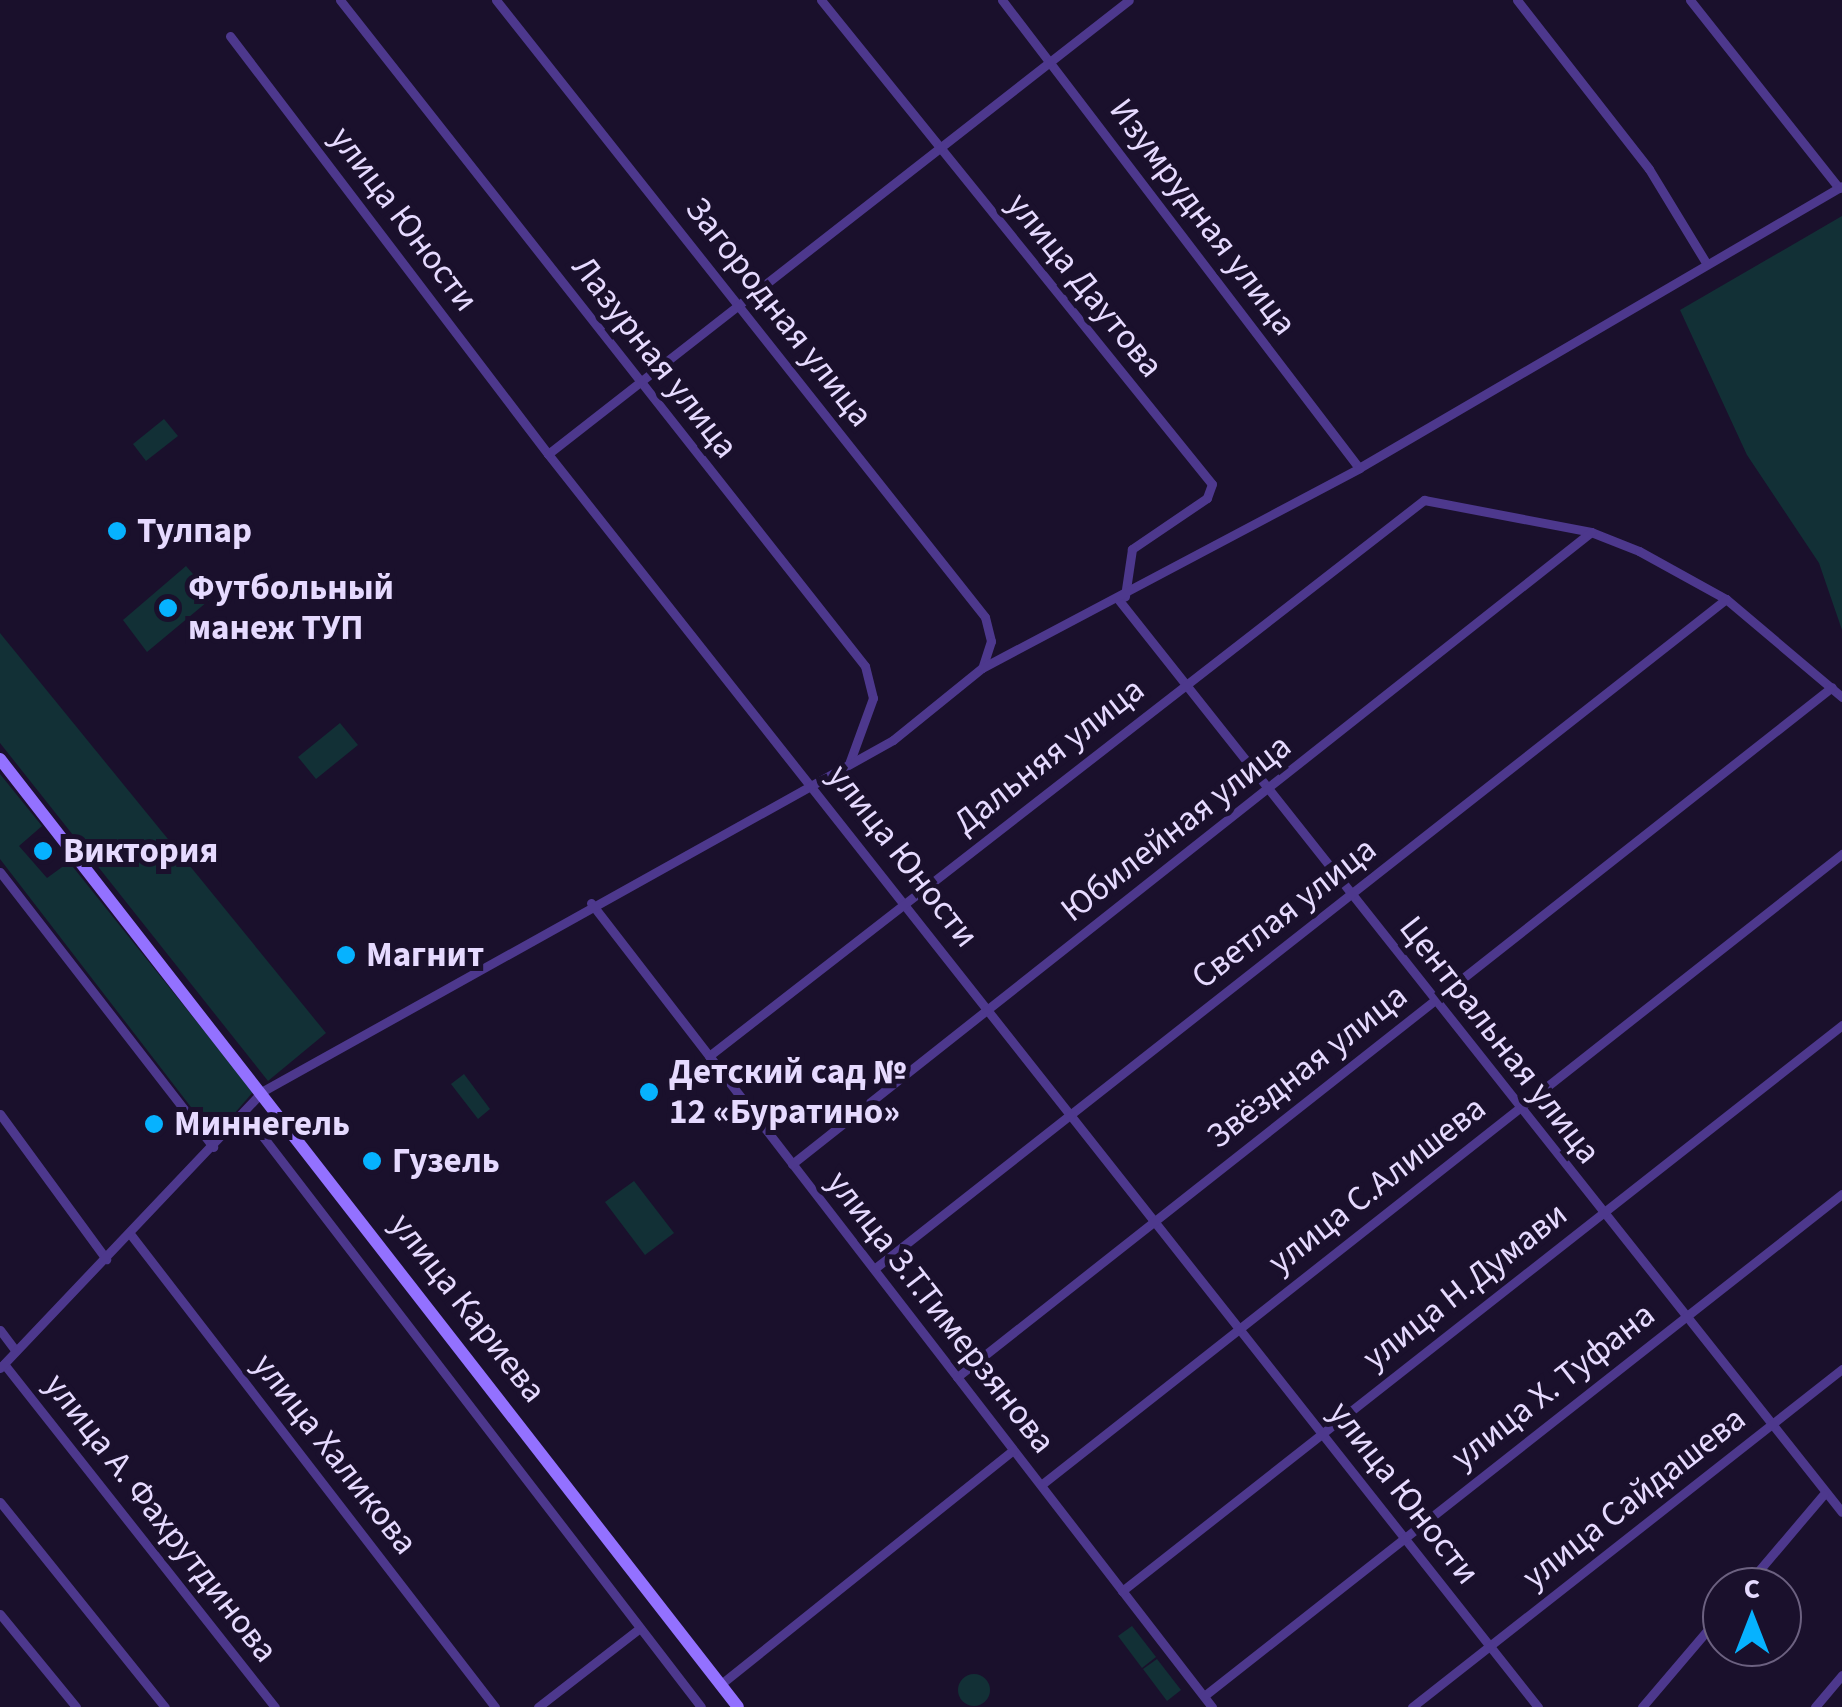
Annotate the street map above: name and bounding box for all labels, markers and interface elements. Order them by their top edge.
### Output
street label: Изумрудная улица [1100,90,1306,344]
street label: улица Юности [321,118,487,320]
street label: улица Даутова [998,184,1172,386]
street label: Загородная улица [676,189,882,435]
street label: Лазурная улица [563,247,747,467]
place label: Тулпар [137,510,252,552]
marker: Тулпар [106,520,128,542]
place label: Футбольный манеж ТУП [188,567,394,649]
marker: Футбольный манеж ТУП [157,597,179,619]
street label: Дальняя улица [945,669,1153,843]
street label: Юбилейная улица [1053,725,1299,931]
street label: улица Юности [819,756,987,956]
street label: Светлая улица [1183,828,1385,998]
place label: Виктория [63,830,218,872]
marker: Виктория [32,840,54,862]
street label: Центральная улица [1390,908,1610,1172]
place label: Магнит [366,934,484,976]
marker: Магнит [335,944,357,966]
street label: Звёздная улица [1198,975,1416,1157]
place label: Детский сад № 12 «Буратино» [669,1051,906,1133]
marker: Детский сад № 12 «Буратино» [638,1081,660,1103]
street label: улица С.Алишева [1260,1087,1494,1283]
place label: Миннегель [174,1103,350,1145]
marker: Миннегель [143,1113,165,1135]
place label: Гузель [392,1140,500,1182]
marker: Гузель [361,1150,383,1172]
street label: улица З.Т.Тимерзянова [818,1162,1064,1462]
street label: улица Н.Думави [1354,1193,1576,1379]
street label: улица Кариева [381,1205,555,1411]
street label: улица Х. Туфана [1443,1294,1663,1478]
street label: улица Халикова [244,1345,426,1563]
street label: улица А. Фахрутдинова [35,1365,287,1671]
street label: улица Юности [1320,1393,1488,1593]
street label: улица Сайдашева [1514,1398,1754,1598]
north arrow [1702,1567,1802,1667]

